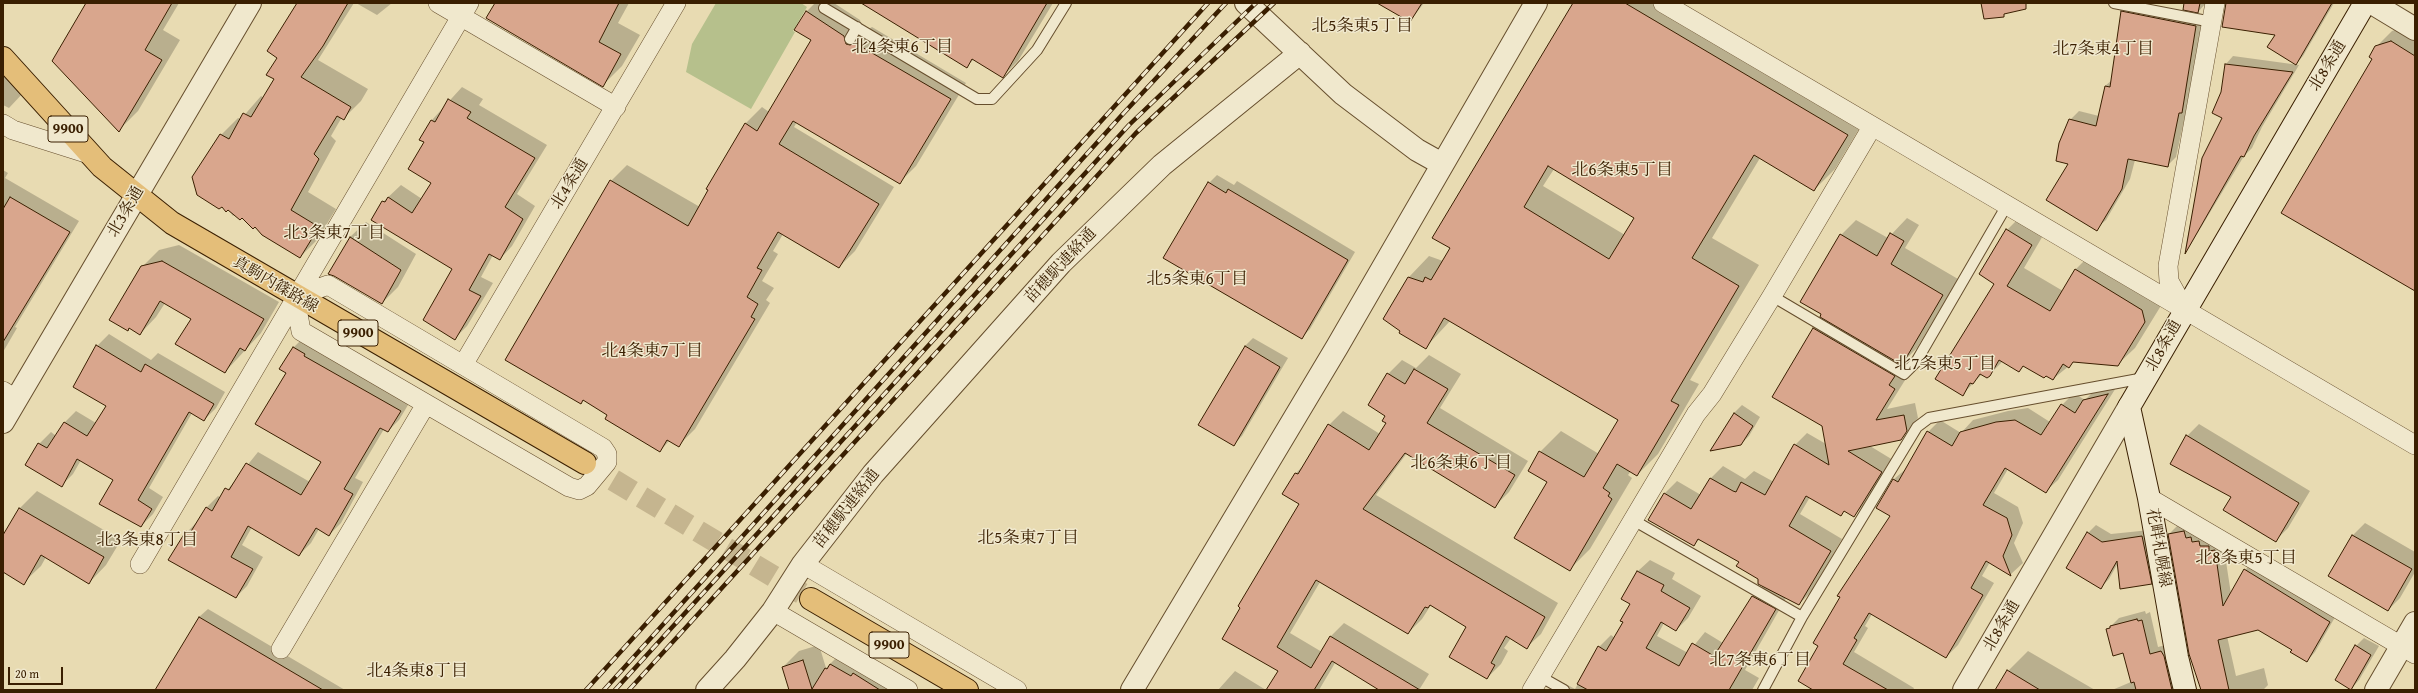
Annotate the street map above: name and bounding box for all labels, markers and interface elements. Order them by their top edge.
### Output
district label: 北5条東5丁目 [1311,17,1413,37]
street label: 北8条通 [2305,37,2351,95]
district label: 北4条東6丁目 [851,38,953,58]
district label: 北7条東4丁目 [2052,40,2154,60]
road number: 9900 [48,116,88,142]
street label: 北4条通 [547,155,593,213]
district label: 北6条東5丁目 [1571,161,1673,181]
street label: 北3条通 [104,183,148,241]
district label: 北3条東7丁目 [283,224,385,244]
street label: 苗穂駅連絡通 [1021,224,1101,308]
street label: 真駒内篠路線 [229,253,321,317]
district label: 北5条東6丁目 [1146,270,1248,290]
street label: 北8条通 [2142,317,2186,375]
road number: 9900 [338,320,378,346]
district label: 北4条東7丁目 [601,342,703,362]
district label: 北7条東5丁目 [1894,355,1996,375]
district label: 北6条東6丁目 [1410,454,1512,474]
street label: 苗穂駅連絡通 [810,465,884,553]
street label: 花畔札幌線 [2142,507,2174,589]
district label: 北5条東7丁目 [977,529,1079,549]
district label: 北3条東8丁目 [96,531,198,551]
district label: 北8条東5丁目 [2195,549,2297,569]
street label: 北8条通 [1980,597,2024,655]
road number: 9900 [869,632,909,658]
district label: 北7条東6丁目 [1709,651,1811,671]
scale bar [10,659,65,685]
district label: 北4条東8丁目 [366,662,468,682]
text: 20 m [15,665,39,682]

